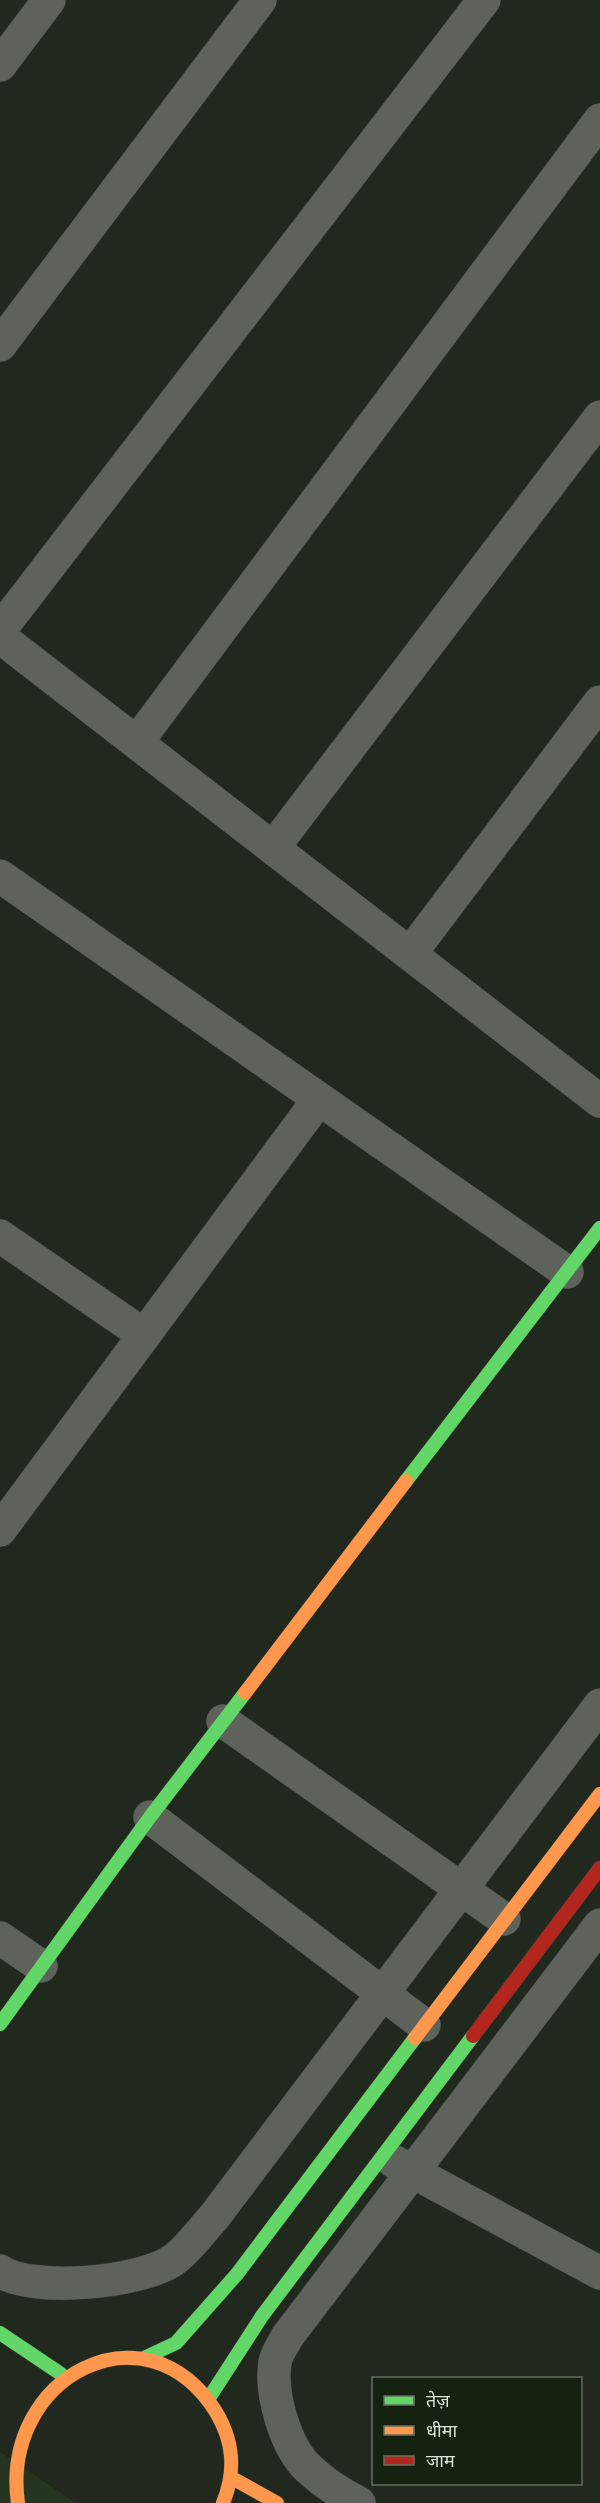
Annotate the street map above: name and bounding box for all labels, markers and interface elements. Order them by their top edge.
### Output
legend [372,2377,582,2485]
text: तेज़ [426,2390,450,2412]
text: धीमा [426,2420,457,2442]
text: जाम [426,2450,456,2472]

